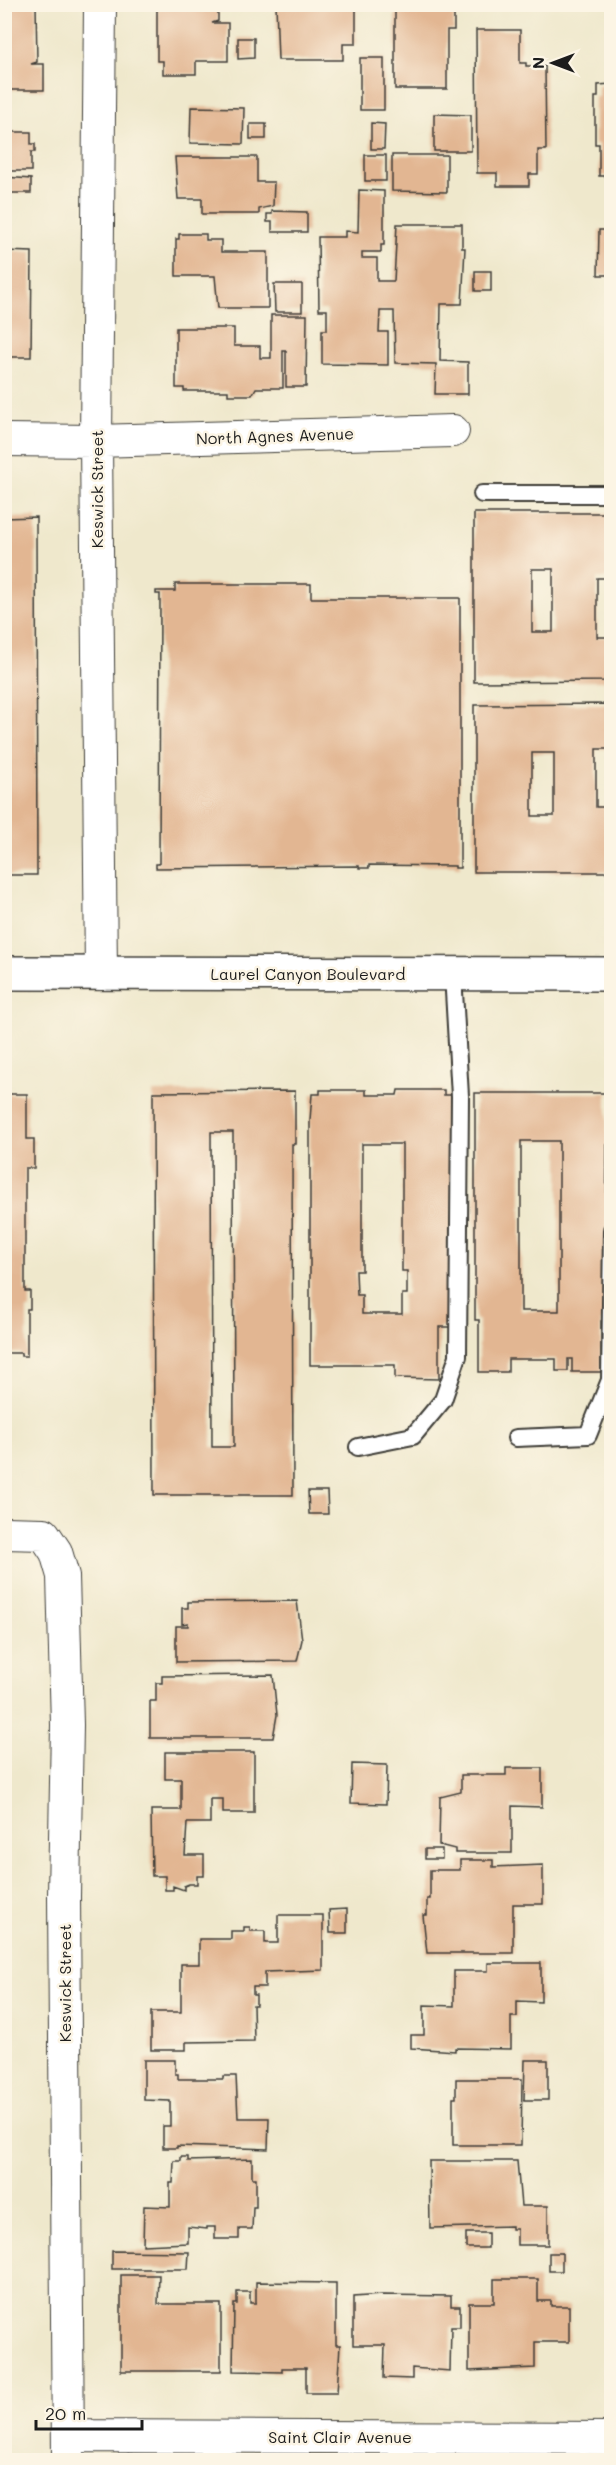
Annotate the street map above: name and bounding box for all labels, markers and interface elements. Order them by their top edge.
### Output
north arrow [523,33,583,93]
text: N [527,57,548,69]
street label: North Agnes Avenue [196,422,354,449]
street label: Keswick Street [86,430,107,548]
street label: Laurel Canyon Boulevard [211,963,406,984]
street label: Keswick Street [54,1924,75,2042]
scale bar [36,2393,142,2431]
text: 20 m [45,2401,86,2425]
street label: Saint Clair Avenue [268,2426,412,2447]

